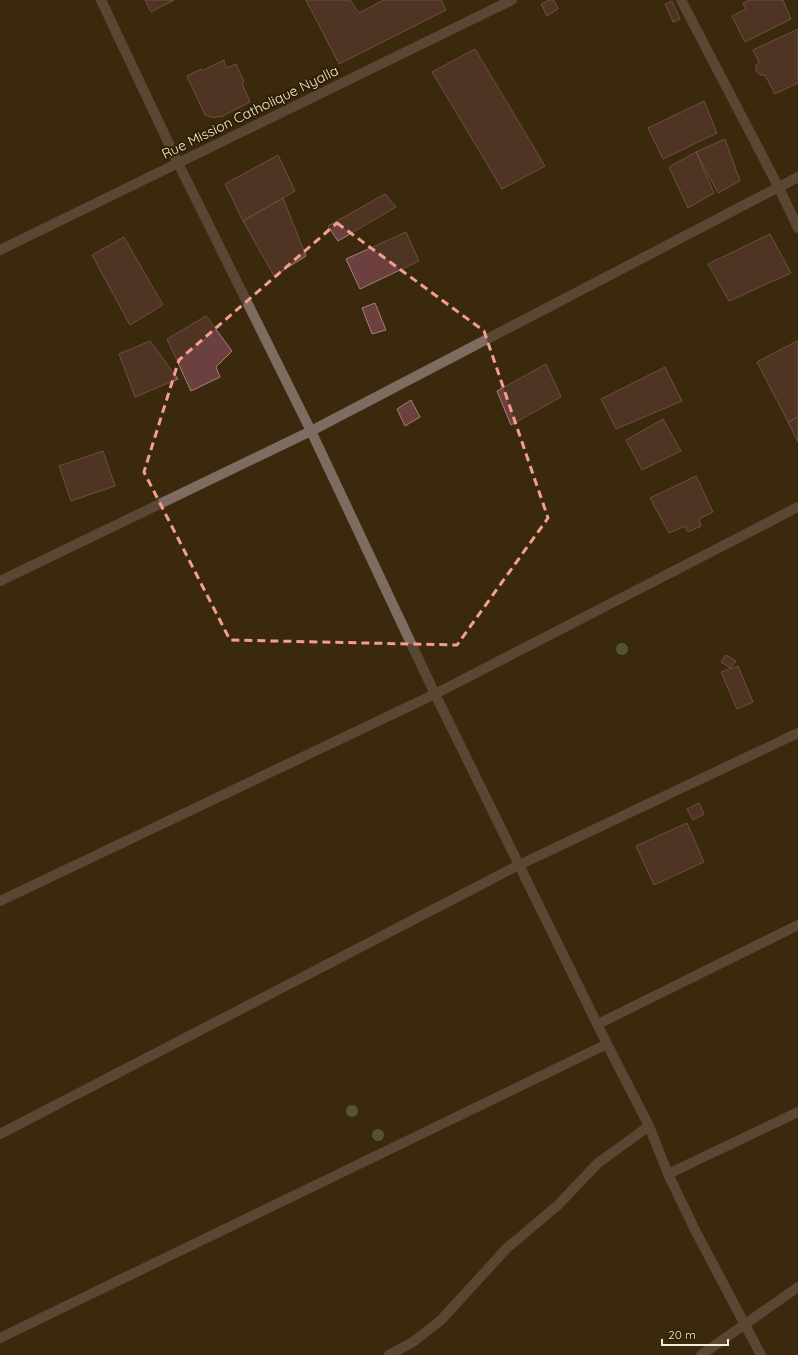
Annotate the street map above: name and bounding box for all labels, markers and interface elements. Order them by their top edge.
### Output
street label: Rue Mission Catholique Nyalla [159,61,341,163]
scale bar [662,1321,728,1347]
text: 20 m [668,1327,696,1342]

